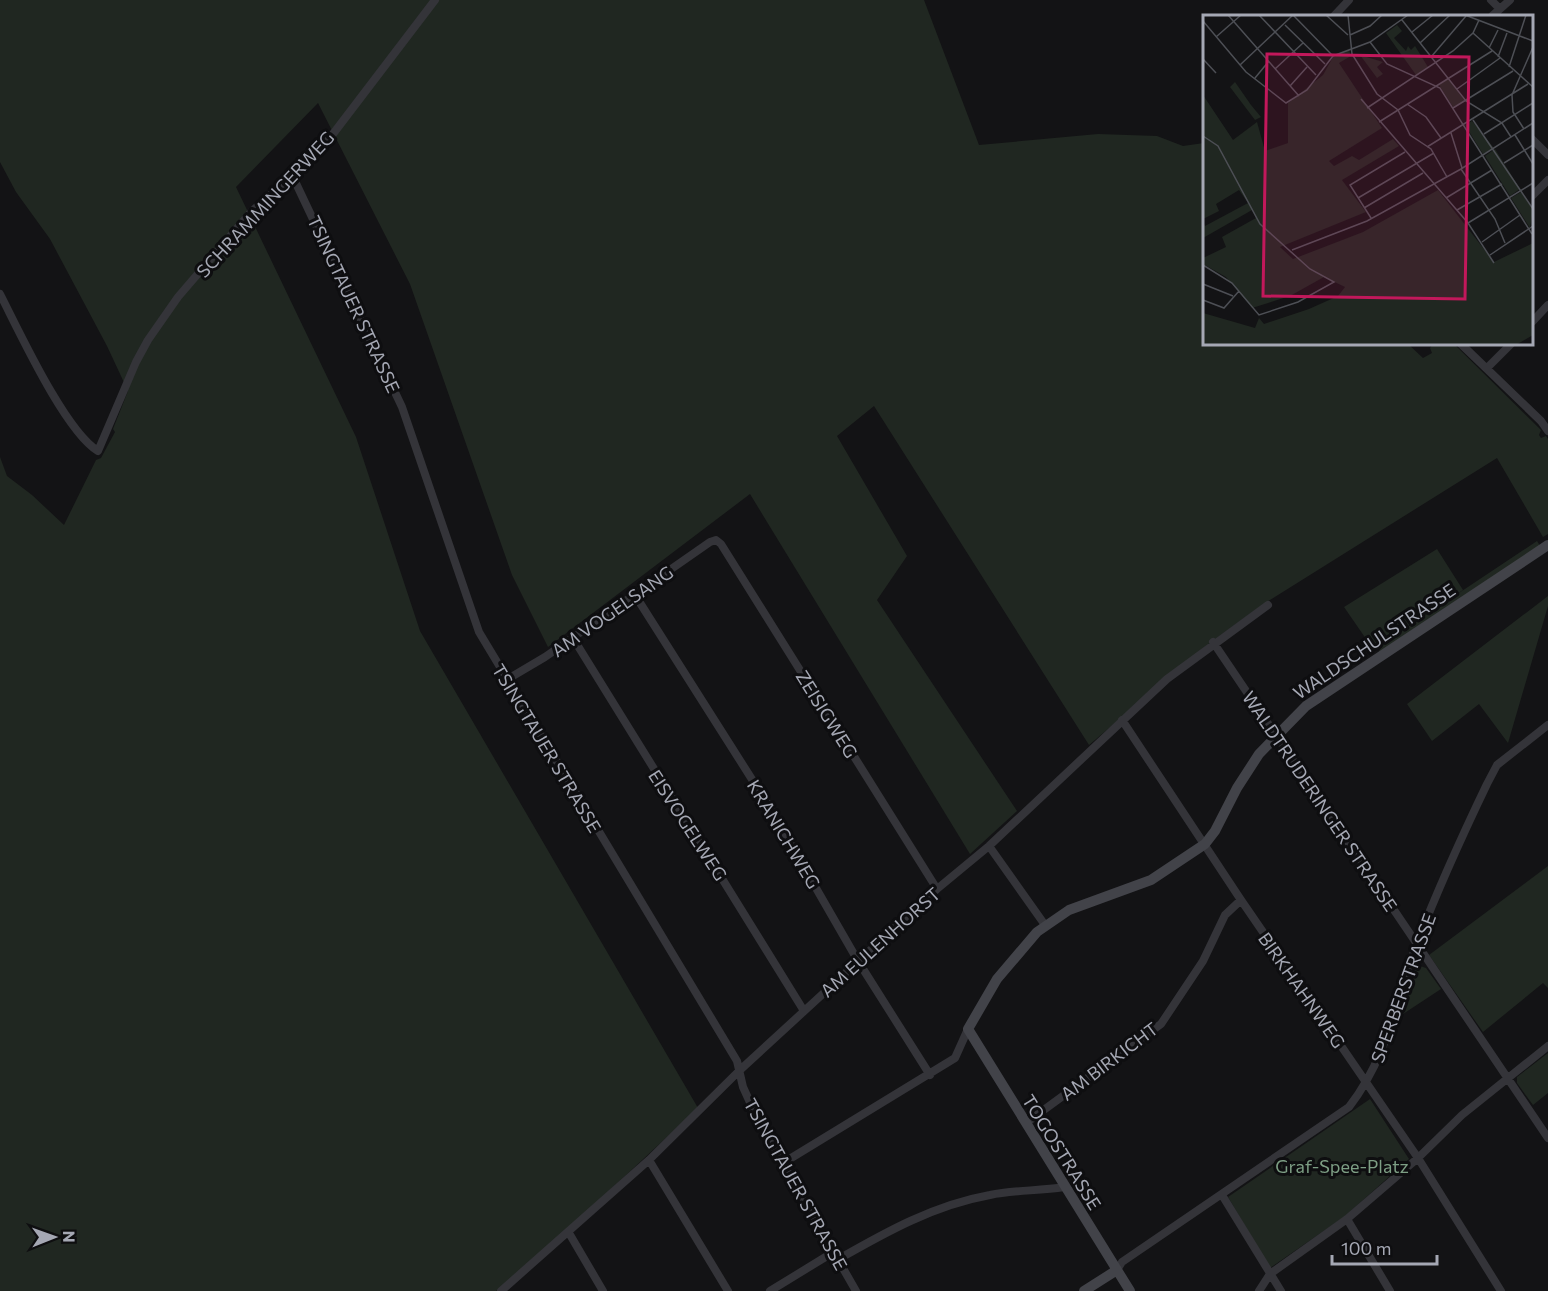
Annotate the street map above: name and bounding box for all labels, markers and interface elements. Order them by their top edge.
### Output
inset map [1203,15,1533,345]
street label: SCHRAMMINGERWEG [192,126,338,282]
street label: TSINGTAUER STRASSE [303,212,405,396]
street label: AM VOGELSANG [547,561,677,661]
street label: WALDSCHULSTRASSE [1289,578,1459,704]
street label: TSINGTAUER STRASSE [488,660,606,836]
street label: ZEISIGWEG [791,666,863,762]
street label: WALDTRUDERINGER STRASSE [1238,687,1402,915]
street label: EISVOGELWEG [644,766,732,884]
street label: KRANICHWEG [743,776,825,892]
street label: AM EULENHORST [816,882,944,1002]
street label: SPERBERSTRASSE [1366,910,1440,1066]
street label: BIRKHAHNWEG [1254,928,1350,1052]
street label: AM BIRKICHT [1056,1017,1162,1105]
street label: TOGOSTRASSE [1018,1090,1106,1214]
street label: TSINGTAUER STRASSE [740,1094,852,1274]
park label: Graf-Spee-Platz [1275,1155,1409,1177]
north arrow [24,1207,84,1267]
scale bar [1332,1228,1437,1266]
text: N [60,1231,79,1243]
text: 100 m [1341,1237,1391,1259]

